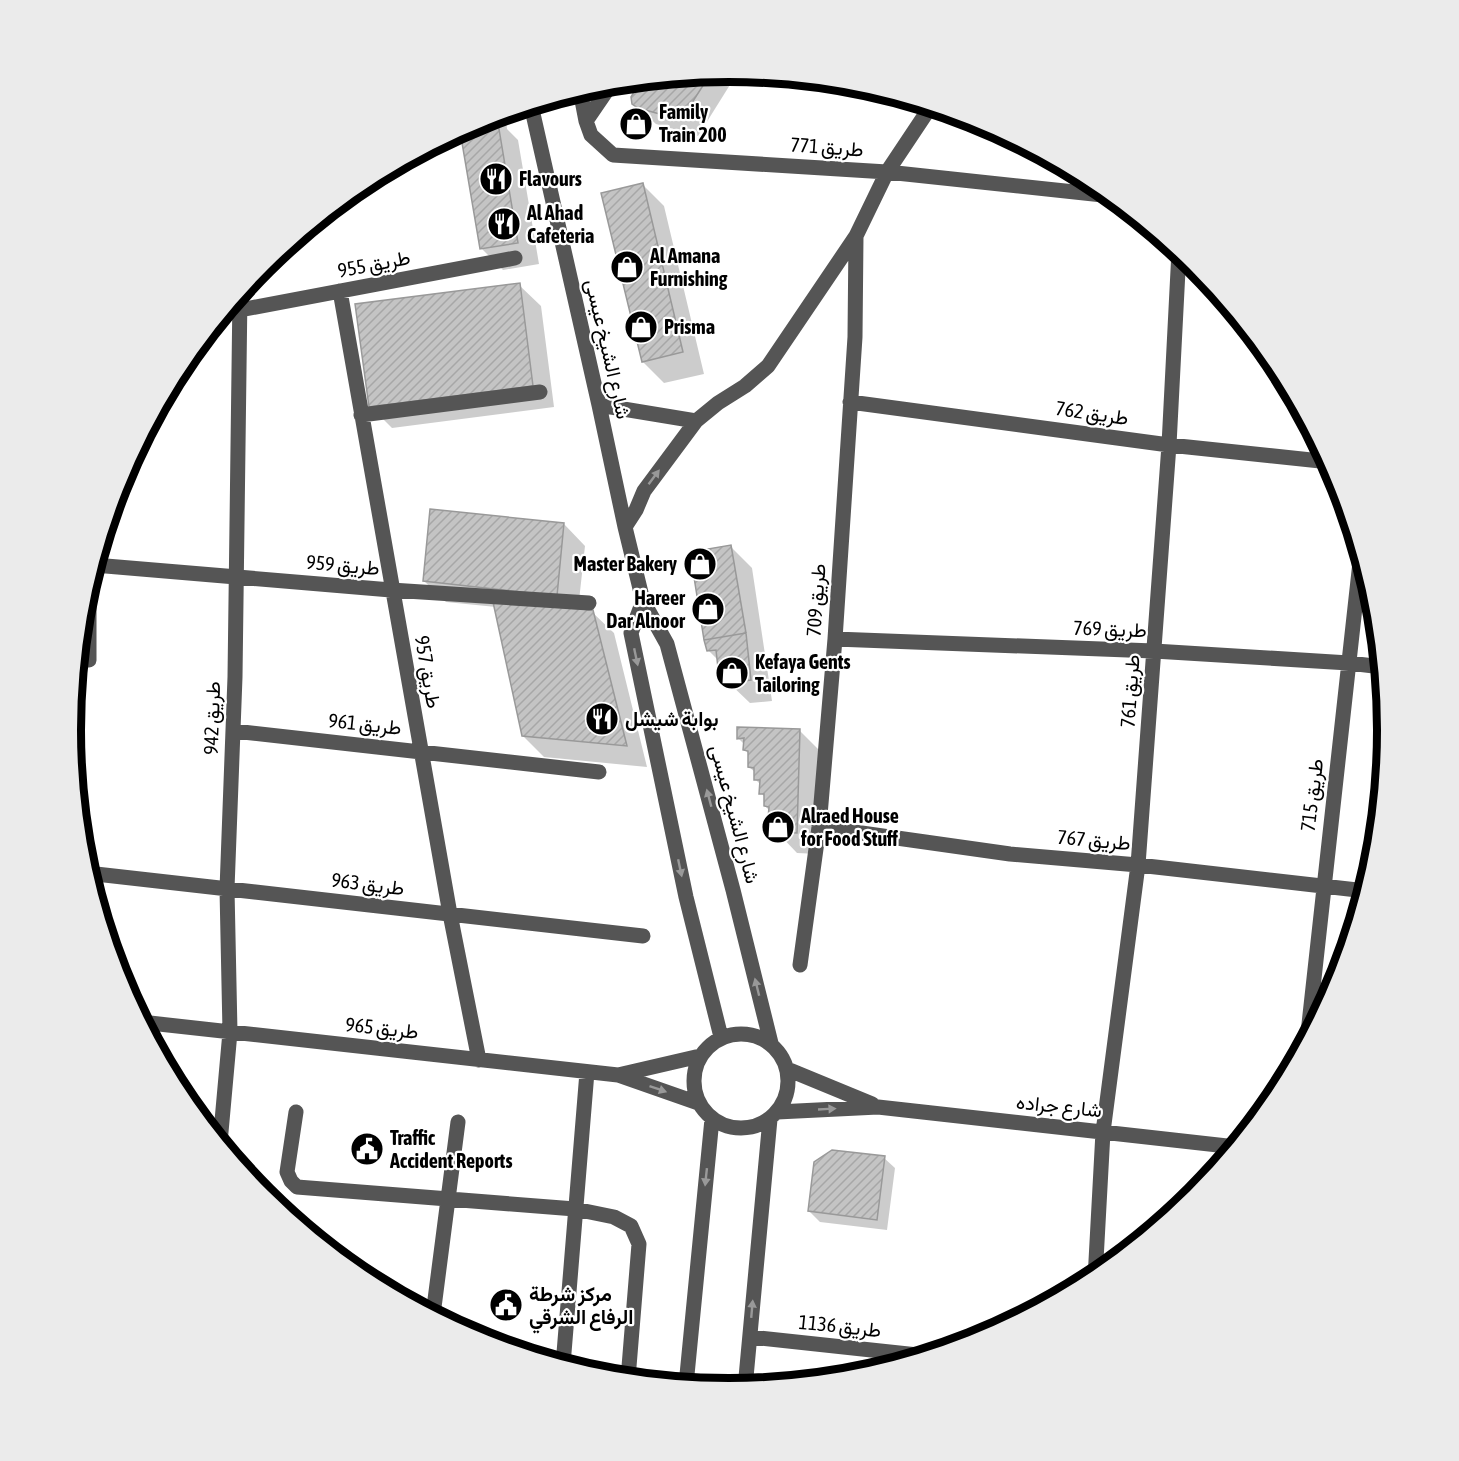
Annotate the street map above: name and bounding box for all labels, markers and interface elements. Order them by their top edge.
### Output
place label: Family Train 200 [659,100,727,146]
shop icon: Family Train 200 [618,106,654,142]
street label: طريق 771 [790,132,864,163]
restaurant icon: Flavours [478,161,514,197]
place label: Flavours [519,167,582,190]
place label: Al Ahad Cafeteria [526,201,594,247]
restaurant icon: Al Ahad Cafeteria [486,206,522,242]
place label: Al Amana Furnishing [649,244,728,290]
street label: طريق 955 [336,245,412,284]
shop icon: Al Amana Furnishing [609,249,645,285]
street label: شارع الشيخ عيسى [578,277,636,422]
shop icon: Prisma [623,309,659,345]
place label: Prisma [664,315,715,338]
street label: طريق 762 [1054,396,1130,431]
one-way arrow [648,470,660,485]
shop icon: Master Bakery [682,546,718,582]
street label: طريق 959 [305,550,381,581]
place label: Master Bakery [574,552,678,575]
street label: طريق 709 [801,563,832,637]
place label: Hareer Dar Alnoor [606,586,686,632]
shop icon: Hareer Dar Alnoor [690,591,726,627]
street label: طريق 769 [1073,616,1147,643]
street label: طريق 957 [409,634,446,710]
one-way arrow [632,647,641,666]
place label: Kefaya Gents Tailoring [755,650,851,696]
street label: طريق 761 [1115,654,1146,728]
shop icon: Kefaya Gents Tailoring [714,655,750,691]
street label: طريق 942 [199,681,226,755]
restaurant icon: بوابة شيشل [584,701,620,737]
place label: بوابة شيشل [625,707,718,732]
street label: طريق 961 [327,708,403,741]
street label: شارع الشيخ عيسى [703,742,765,887]
street label: طريق 715 [1296,757,1329,833]
one-way arrow [703,789,713,807]
place label: Alraed House for Food Stuff [800,804,899,850]
shop icon: Alraed House for Food Stuff [760,809,796,845]
street label: طريق 767 [1056,825,1132,856]
one-way arrow [676,859,685,878]
street label: طريق 963 [330,868,406,901]
one-way arrow [751,977,761,996]
street label: طريق 965 [344,1012,420,1045]
one-way arrow [649,1085,667,1094]
street label: شارع جراده [1015,1090,1103,1124]
one-way arrow [818,1105,837,1114]
place label: Traffic Accident Reports [389,1126,512,1172]
public building icon: Traffic Accident Reports [349,1131,385,1167]
one-way arrow [701,1168,711,1187]
place label: مركز شرطة الرفاع الشرقي [529,1282,633,1334]
public building icon: مركز شرطة الرفاع الشرقي [488,1287,524,1323]
one-way arrow [747,1299,757,1318]
street label: طريق 1136 [797,1310,882,1343]

